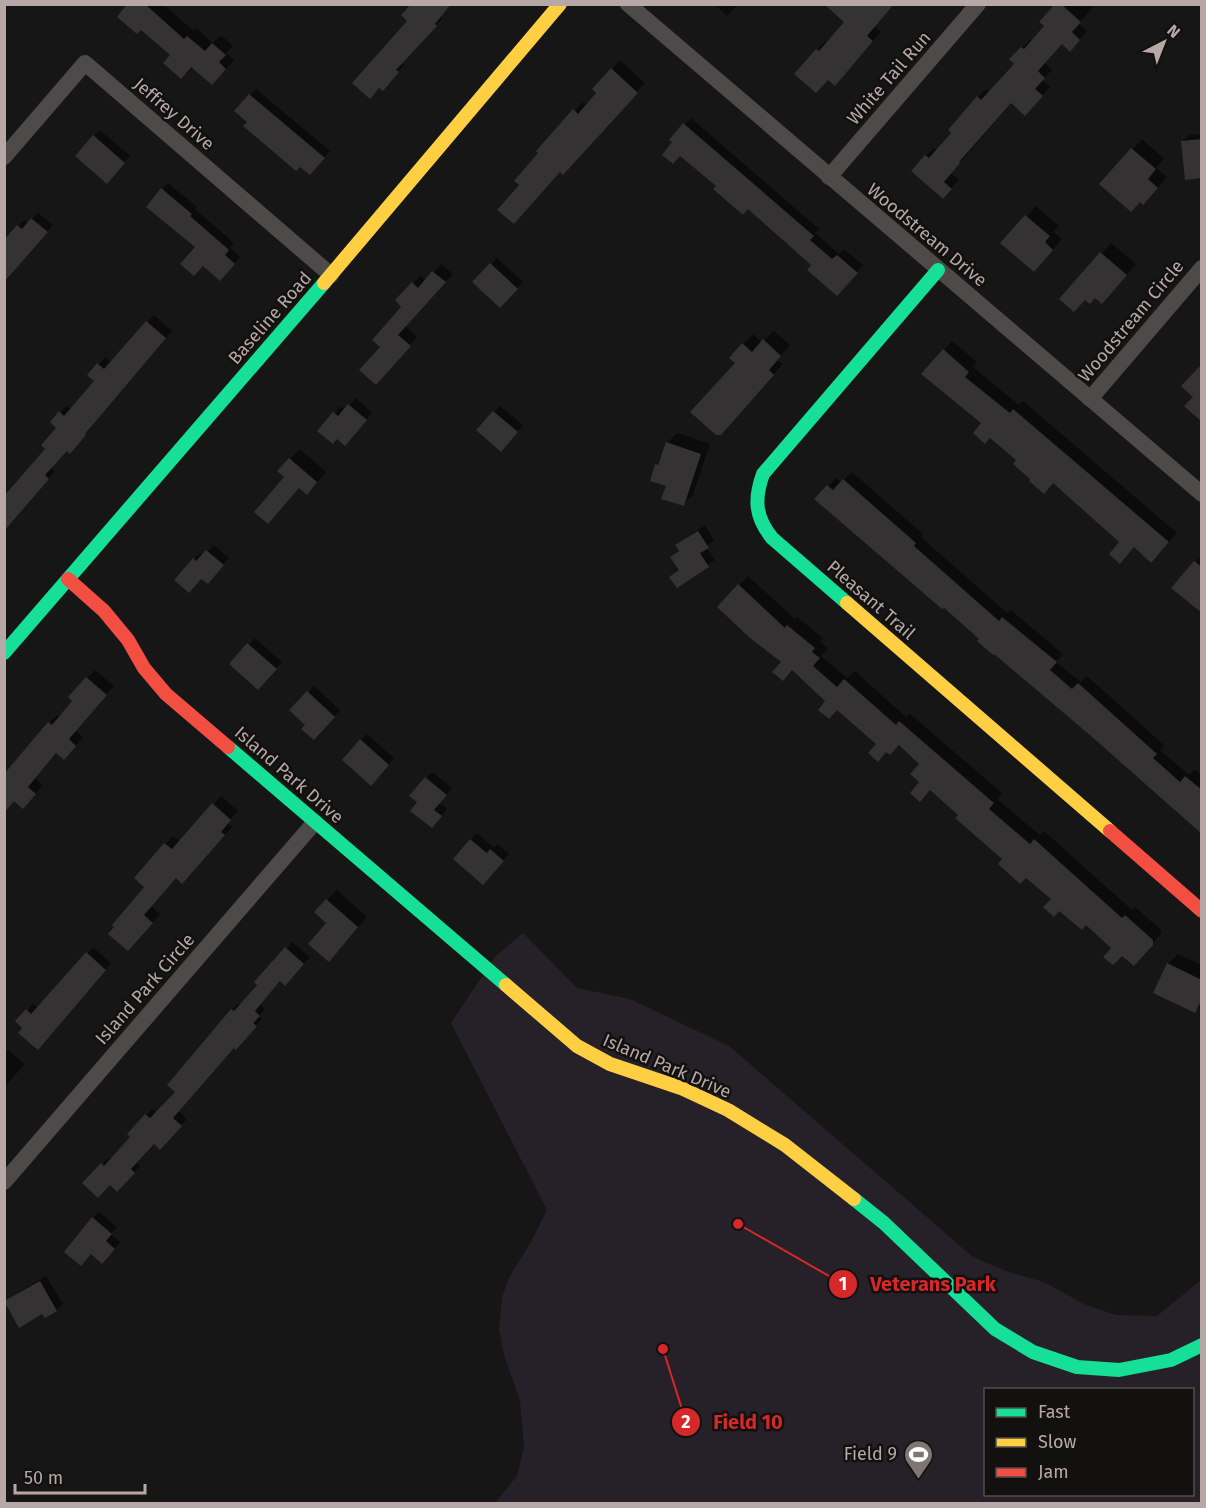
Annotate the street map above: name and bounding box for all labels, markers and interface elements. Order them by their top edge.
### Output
north arrow [1134,12,1194,72]
text: N [1163,21,1184,42]
street label: White Tail Run [842,27,936,129]
street label: Jeffrey Drive [129,73,219,155]
street label: Woodstream Drive [863,178,991,292]
street label: Woodstream Circle [1074,255,1188,387]
street label: Baseline Road [224,267,316,369]
street label: Pleasant Trail [822,556,920,644]
street label: Island Park Drive [230,722,348,828]
street label: Island Park Circle [91,929,199,1049]
street label: Island Park Drive [600,1029,734,1103]
callout: Veterans Park [828,1265,1008,1303]
text: Veterans Park [869,1272,997,1296]
text: 1 [839,1273,847,1295]
legend [984,1388,1194,1496]
text: Fast [1038,1401,1071,1423]
callout: Field 10 [671,1403,794,1441]
text: Field 10 [713,1410,783,1434]
text: 2 [681,1411,691,1433]
text: Slow [1038,1431,1077,1453]
sports icon: Field 9 [902,1438,934,1480]
place label: Field 9 [844,1443,897,1465]
scale bar [15,1457,146,1495]
text: Jam [1038,1461,1069,1483]
text: 50 m [24,1467,63,1489]

